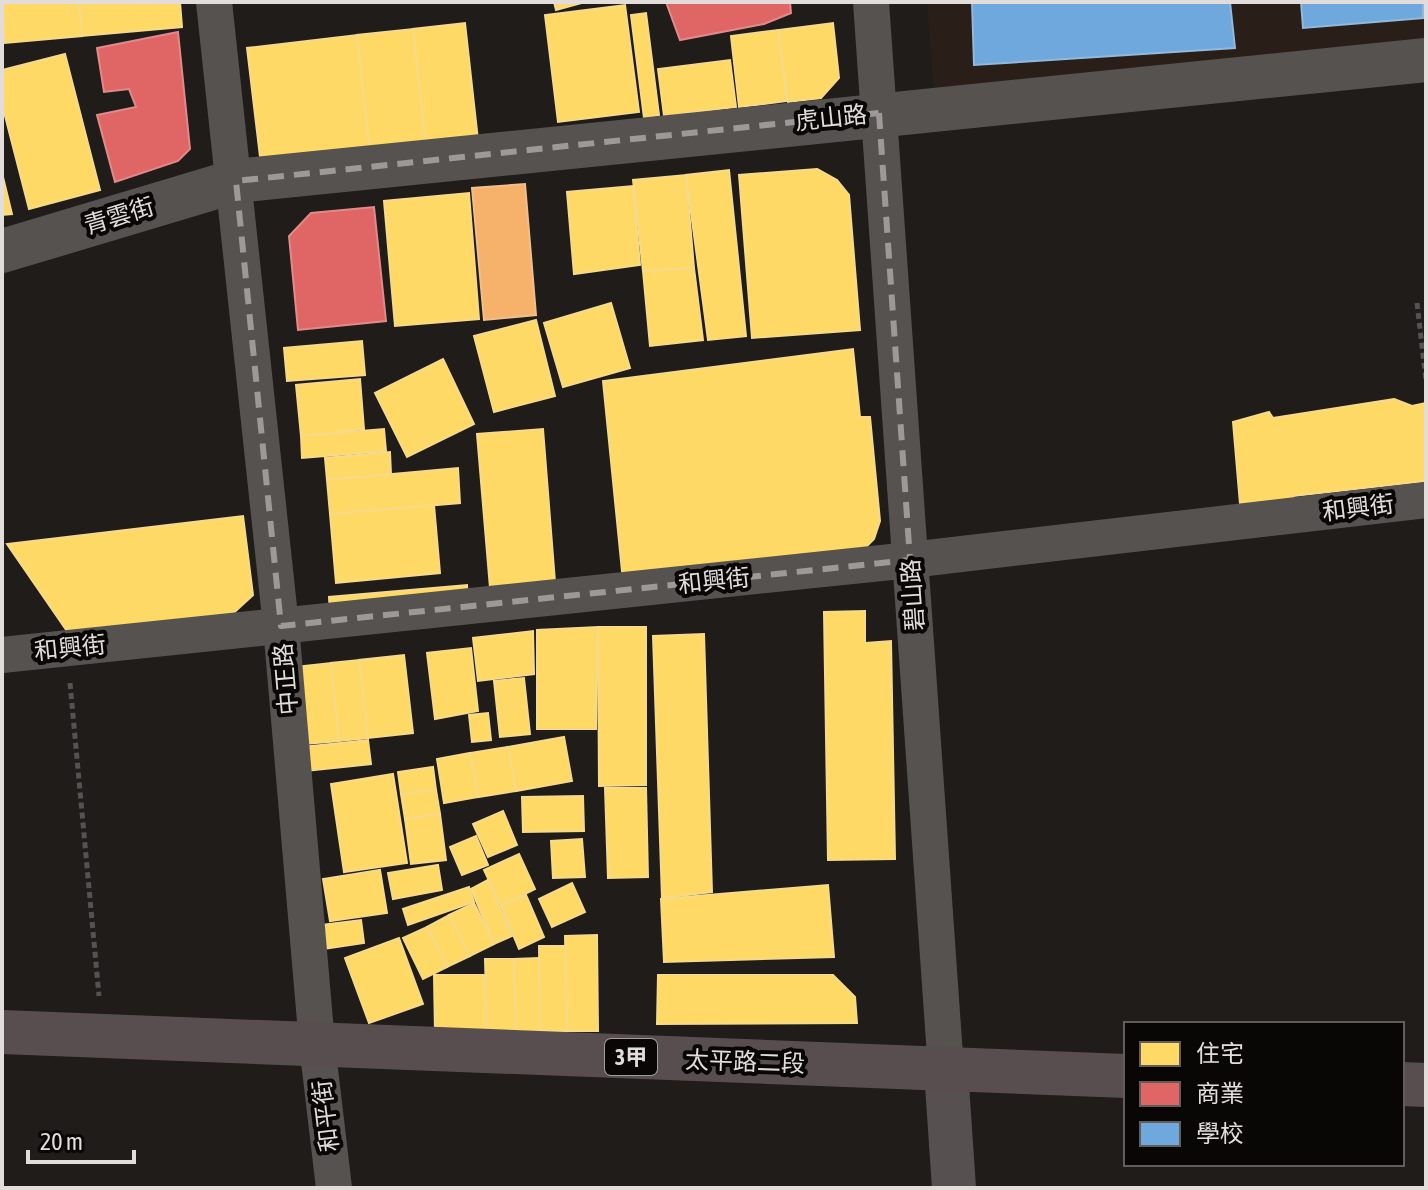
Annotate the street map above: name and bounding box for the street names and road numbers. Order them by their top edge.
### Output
street label: 虎山路 [794,100,868,135]
street label: 青雲街 [80,192,157,239]
street label: 和興街 [1321,490,1395,525]
street label: 碧山路 [897,558,928,632]
street label: 和興街 [677,563,751,598]
street label: 和興街 [33,630,107,665]
street label: 中正路 [269,642,302,716]
road number: 3甲 [605,1039,657,1075]
street label: 太平路二段 [685,1046,805,1077]
street label: 和平街 [308,1079,343,1153]

